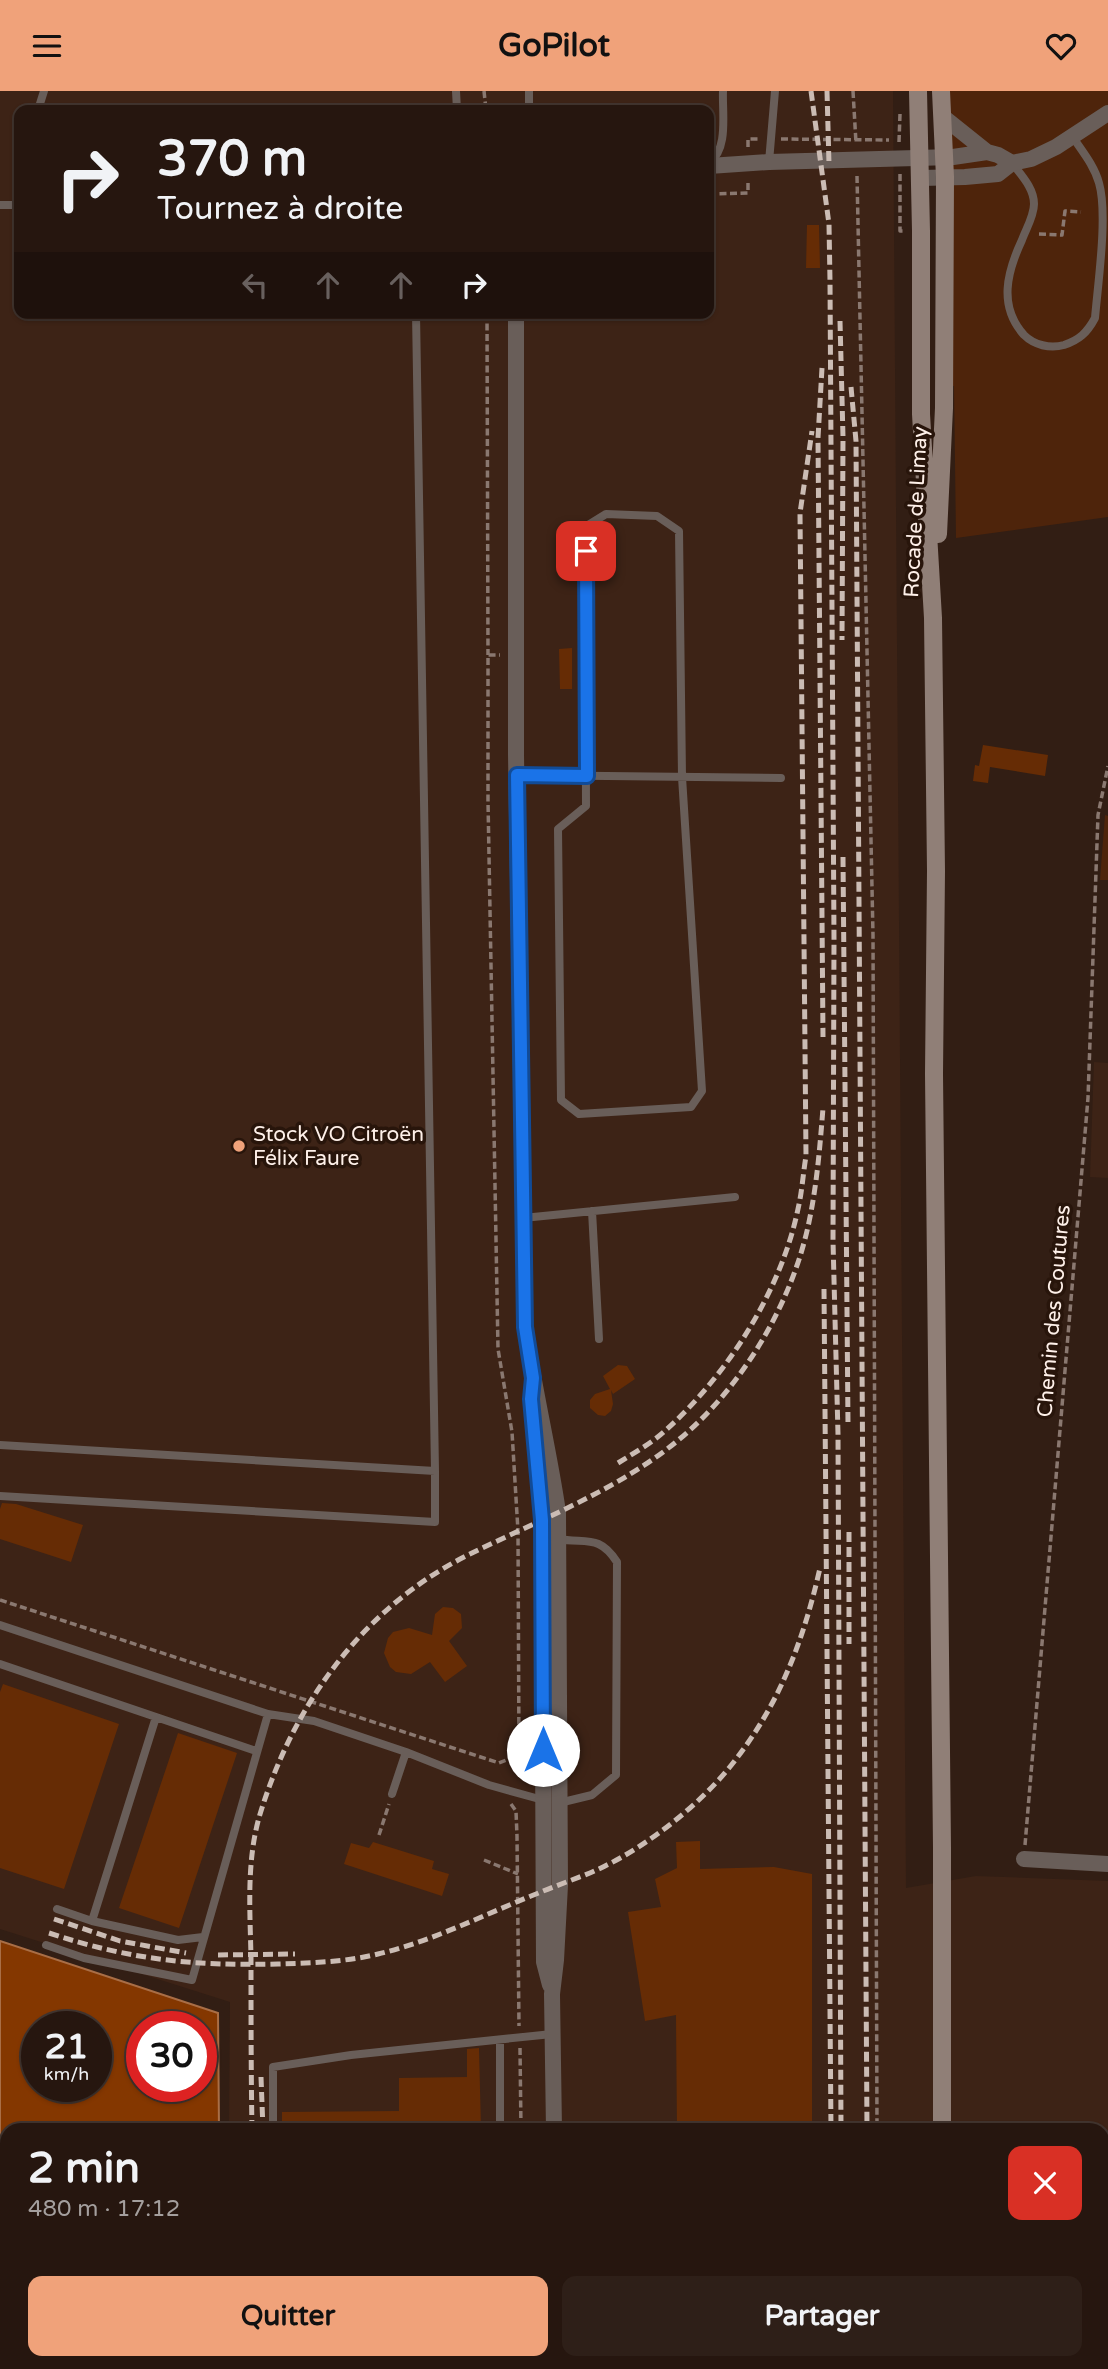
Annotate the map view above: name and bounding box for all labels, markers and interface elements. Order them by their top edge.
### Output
icon: menu [28,27,66,65]
text: GoPilot [498,27,610,65]
icon: heart [1042,27,1080,65]
text: 370 m [157,130,307,189]
icon: right [42,133,133,224]
text: Tournez à droite [157,190,403,228]
icon: left [236,266,274,304]
icon: ahead [309,266,347,304]
icon: ahead [382,266,420,304]
icon: right [455,266,493,304]
street label: Rocade de Limay [899,426,933,598]
pin [556,521,616,581]
icon: arrive [567,532,605,570]
place label: Stock VO Citroën Félix Faure [253,1122,424,1171]
marker: Stock VO Citroën Félix Faure [231,1138,247,1154]
street label: Chemin des Coutures [1032,1204,1076,1418]
position arrow [506,1713,580,1787]
speed limit sign: 30 [126,2011,217,2102]
text: 21 [45,2026,88,2068]
text: km/h [44,2063,89,2085]
text: 2 min [28,2143,140,2194]
button: close [1008,2146,1082,2220]
text: 480 m · 17:12 [28,2195,180,2223]
button: Quitter [28,2276,548,2356]
button: Partager [562,2276,1082,2356]

